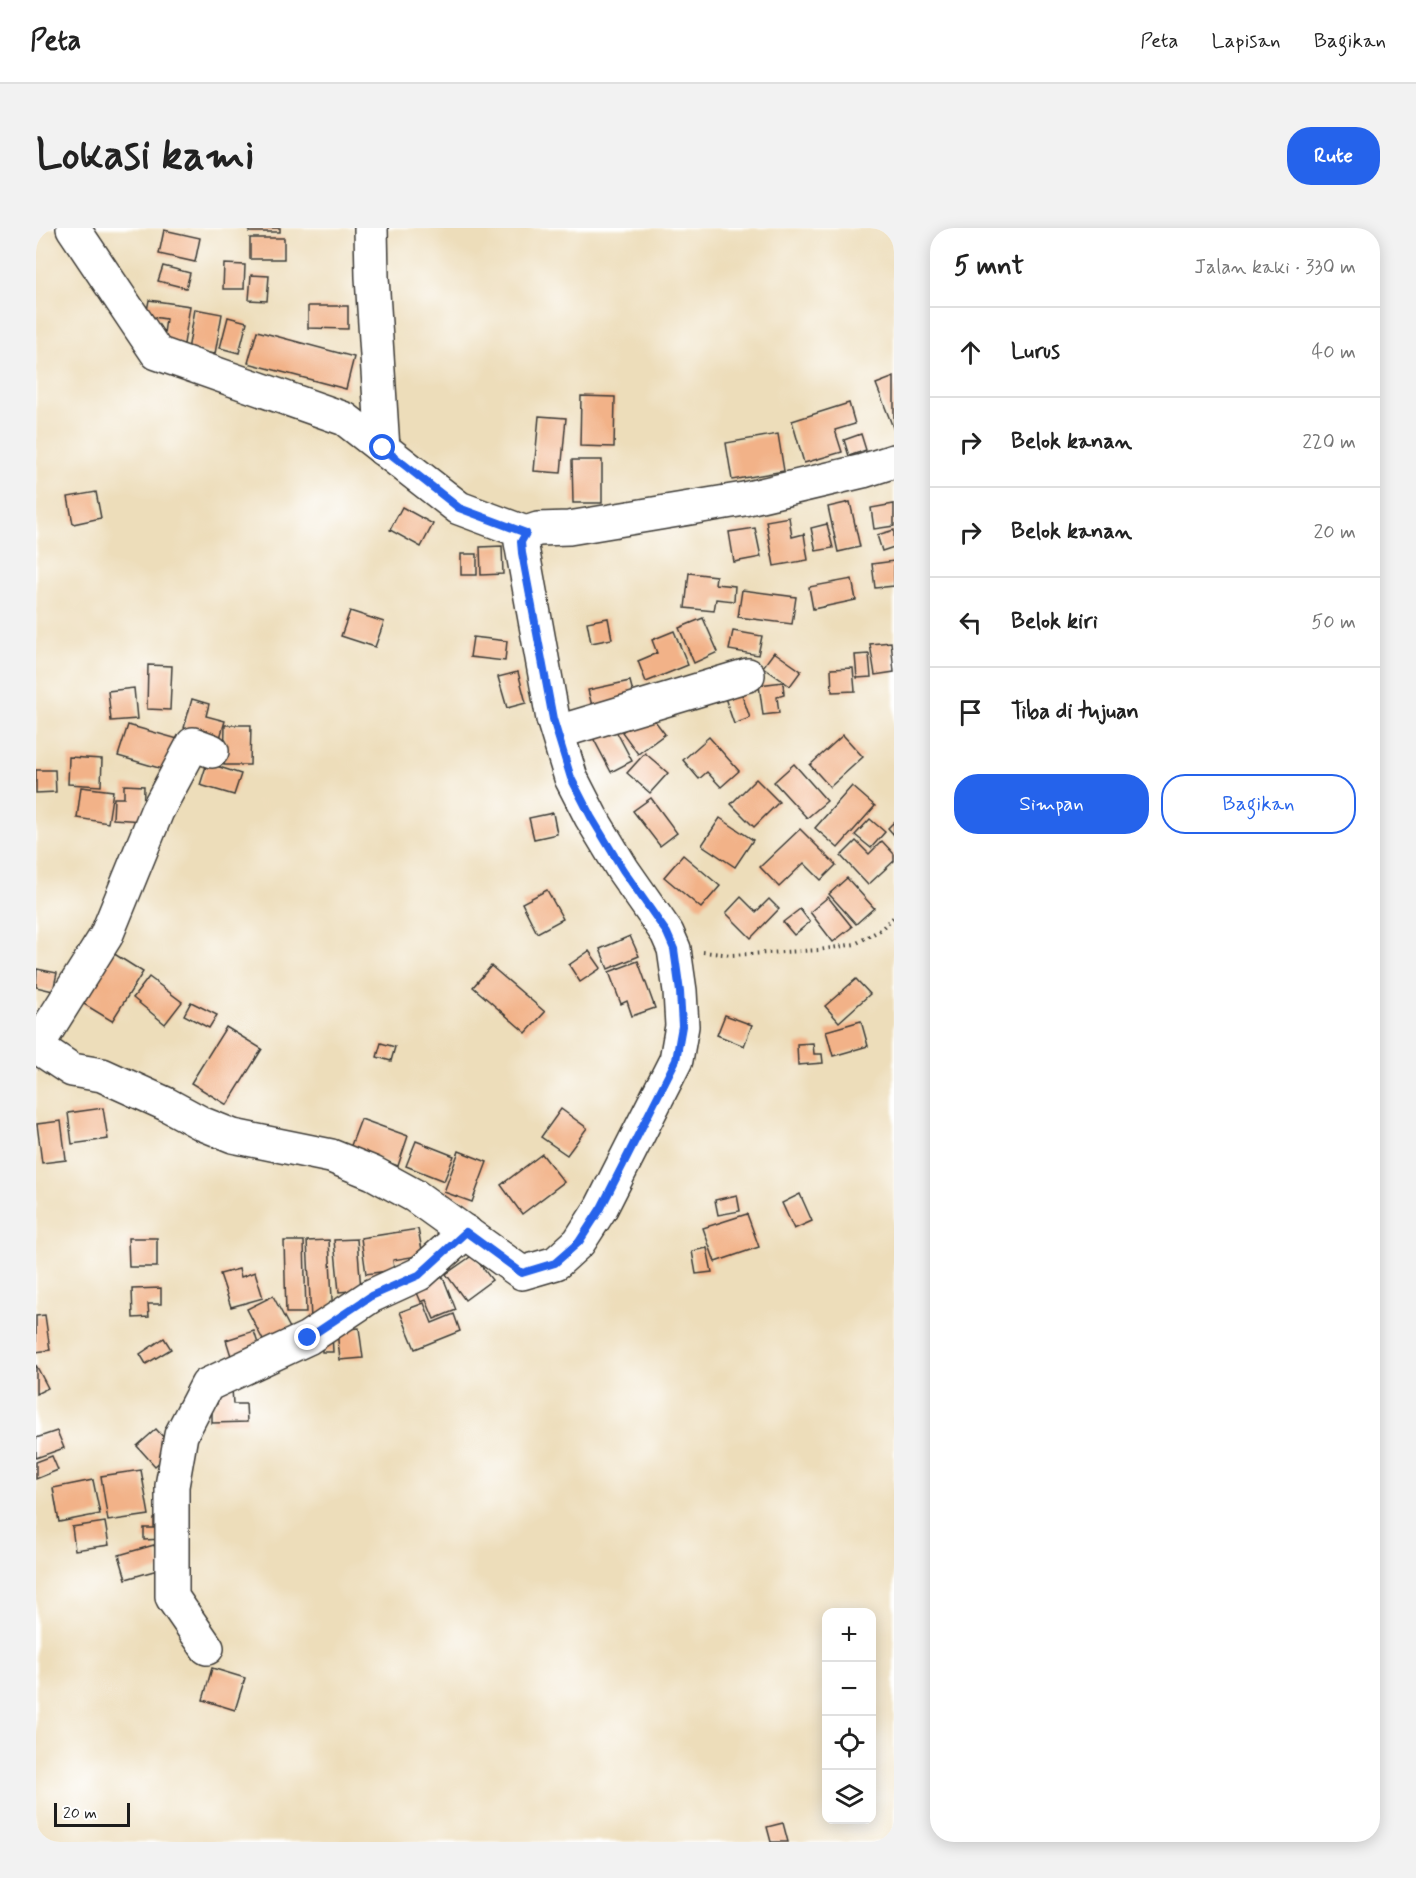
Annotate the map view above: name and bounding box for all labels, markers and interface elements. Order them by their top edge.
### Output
text: Peta [30,23,81,60]
text: Peta [1140,27,1179,55]
text: Lapisan [1212,27,1281,55]
text: Bagikan [1314,27,1386,55]
button: Rute [1287,127,1380,185]
text: Lokasi kami [36,129,255,184]
text: 5 mnt [954,250,1024,284]
text: Jalan kaki · 330 m [1194,254,1356,281]
icon: ahead [954,336,987,369]
text: Lurus [1011,338,1060,366]
text: 40 m [1312,339,1356,366]
icon: right [954,426,987,459]
text: Belok kanan [1011,428,1132,456]
text: 220 m [1302,429,1356,456]
route start [369,434,395,460]
icon: right [954,516,987,549]
text: Belok kanan [1011,518,1132,546]
text: 20 m [1313,519,1356,546]
icon: left [954,606,987,639]
text: Belok kiri [1011,608,1098,636]
text: 50 m [1311,609,1356,636]
icon: arrive [954,696,987,729]
text: Tiba di tujuan [1011,698,1139,726]
button: Simpan [954,774,1149,834]
button: Bagikan [1161,774,1356,834]
route end [294,1324,320,1350]
map controls [822,1608,876,1824]
button: + [822,1608,876,1662]
button: − [822,1662,876,1716]
button: locate [822,1716,876,1770]
button: layers [822,1770,876,1824]
scale bar [54,1800,130,1828]
text: 20 m [63,1803,97,1824]

